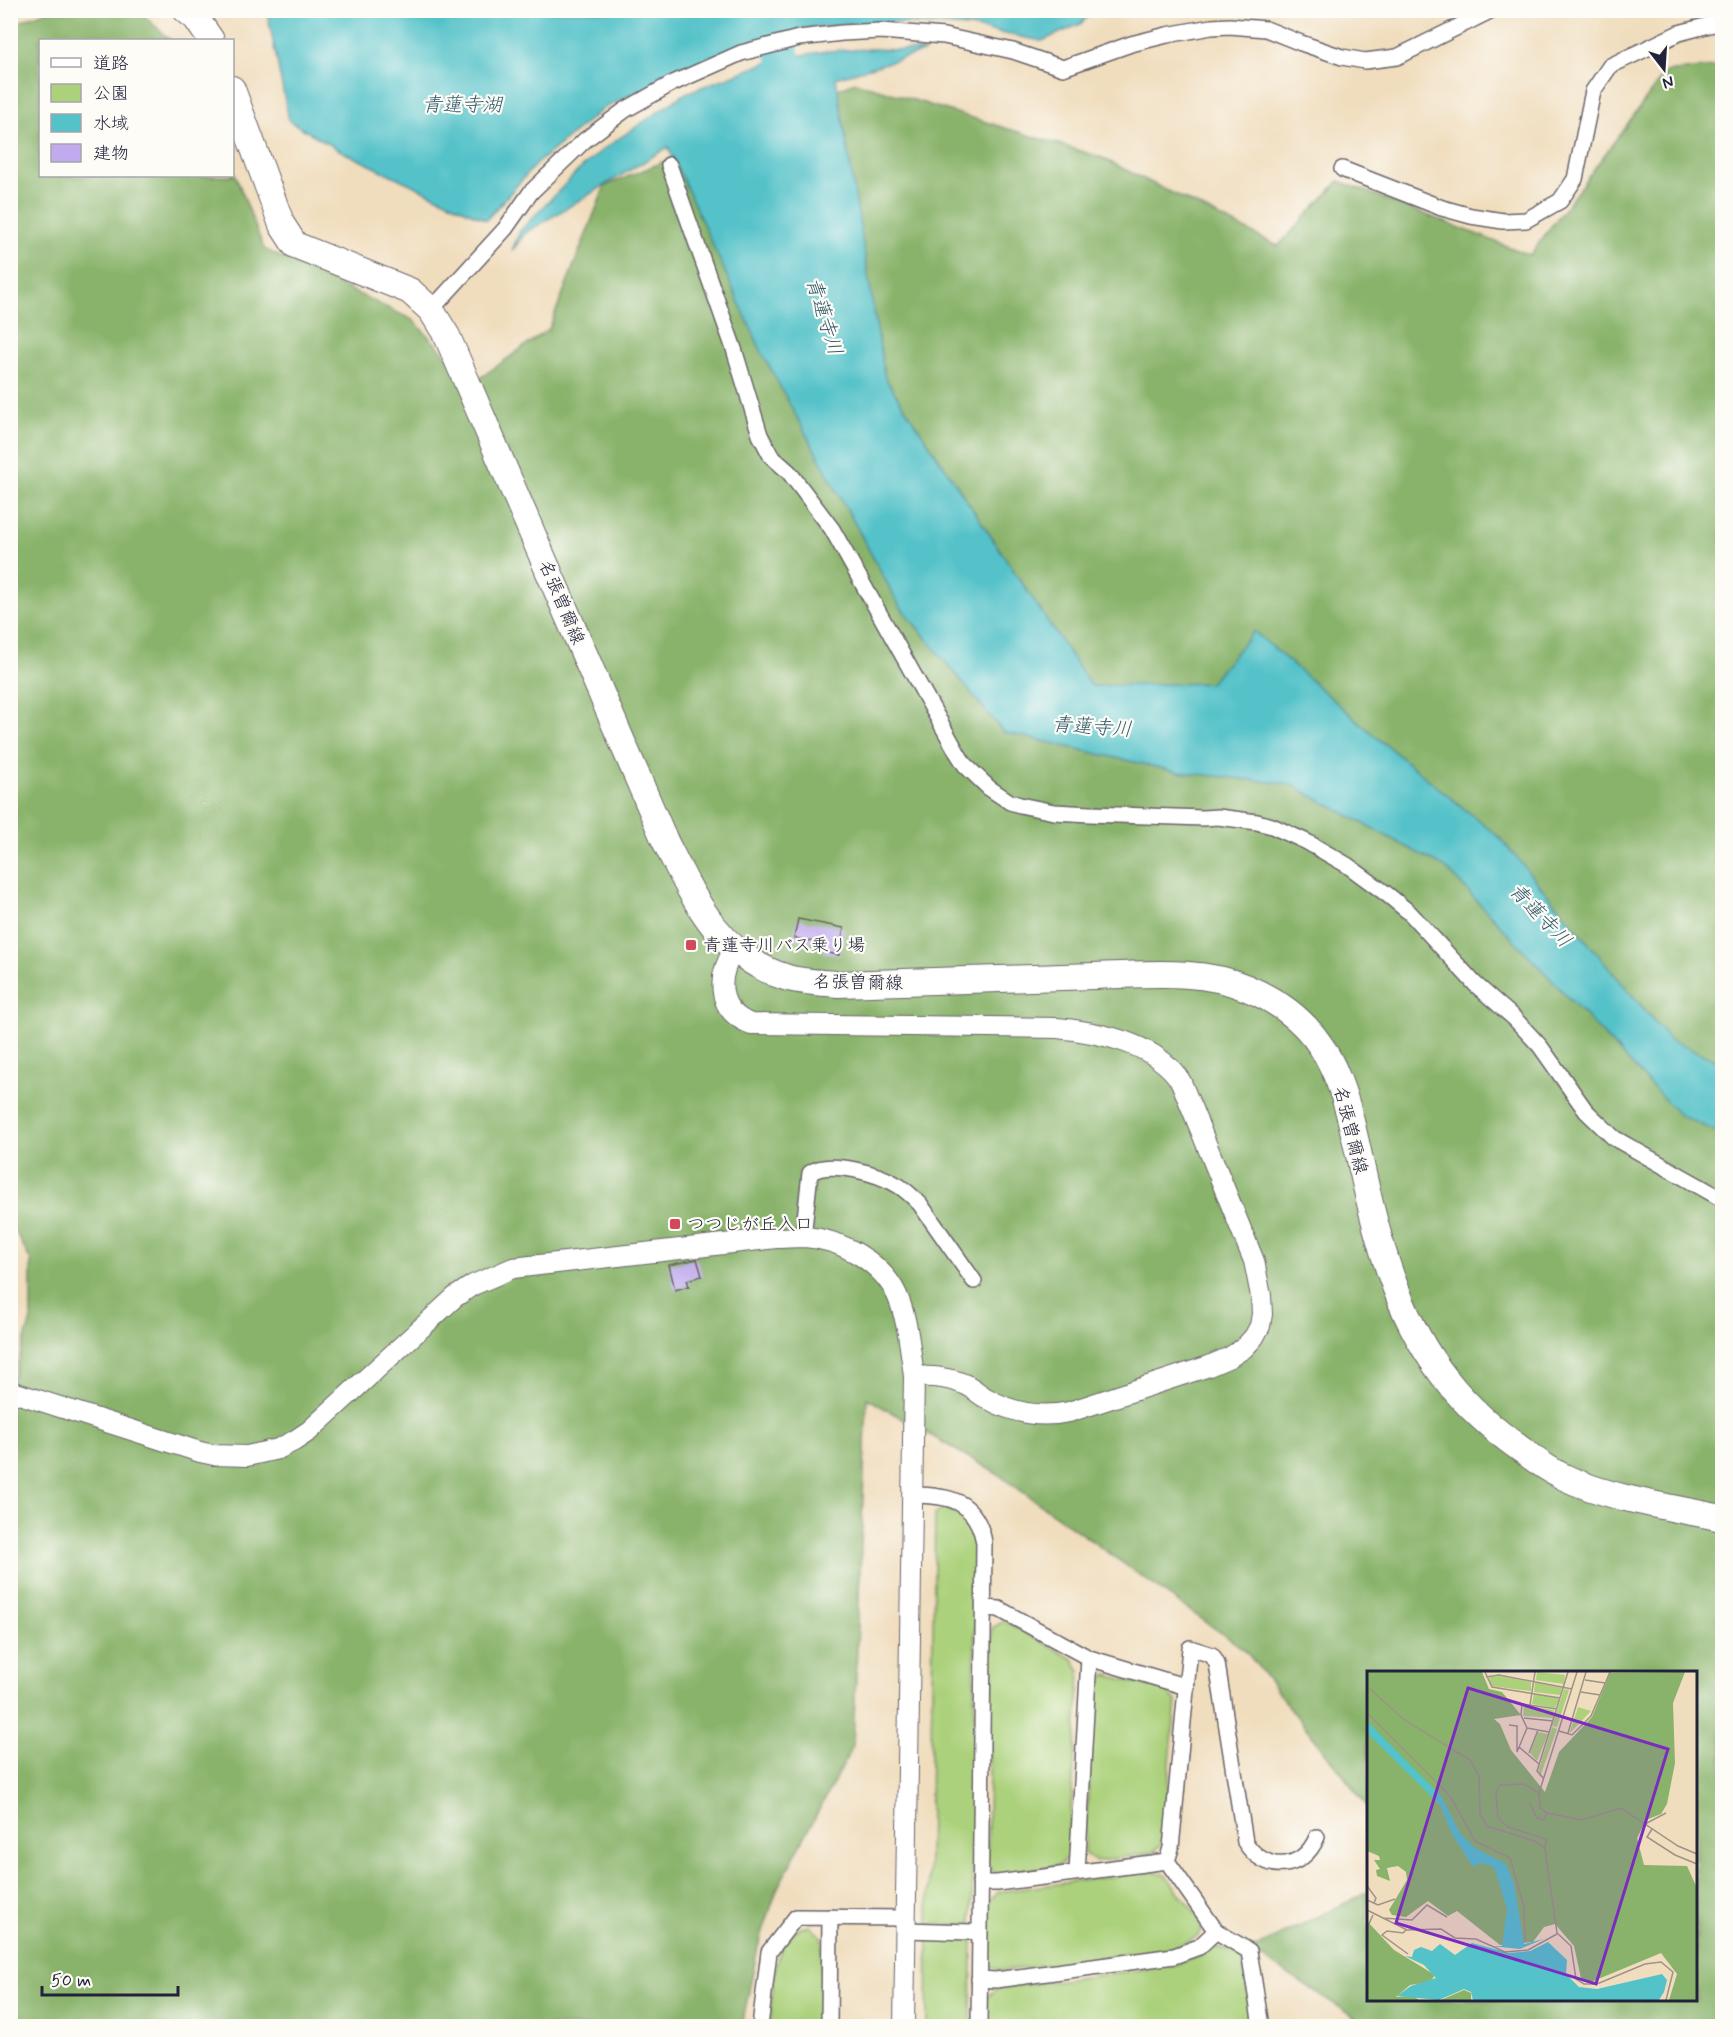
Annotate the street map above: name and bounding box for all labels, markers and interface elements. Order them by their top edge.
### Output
legend [39,39,234,177]
north arrow [1634,39,1694,99]
text: 道路 [93,52,129,76]
text: N [1660,70,1676,94]
text: 公園 [93,82,129,106]
water label: 青蓮寺湖 [422,92,504,119]
text: 水域 [93,112,129,136]
text: 建物 [93,142,129,166]
water label: 青蓮寺川 [799,274,848,359]
street label: 名張曽爾線 [532,556,590,649]
water label: 青蓮寺川 [1051,711,1133,744]
water label: 青蓮寺川 [1502,878,1577,954]
place label: 青蓮寺川バス乗り場 [703,934,865,958]
marker: 青蓮寺川バス乗り場 [684,938,698,952]
street label: 名張曽爾線 [813,970,903,996]
street label: 名張曽爾線 [1327,1084,1373,1177]
place label: つつじが丘入口 [687,1213,813,1237]
marker: つつじが丘入口 [668,1217,682,1231]
inset map [1367,1671,1697,2001]
scale bar [42,1959,178,1997]
text: 50 m [51,1969,91,1993]

